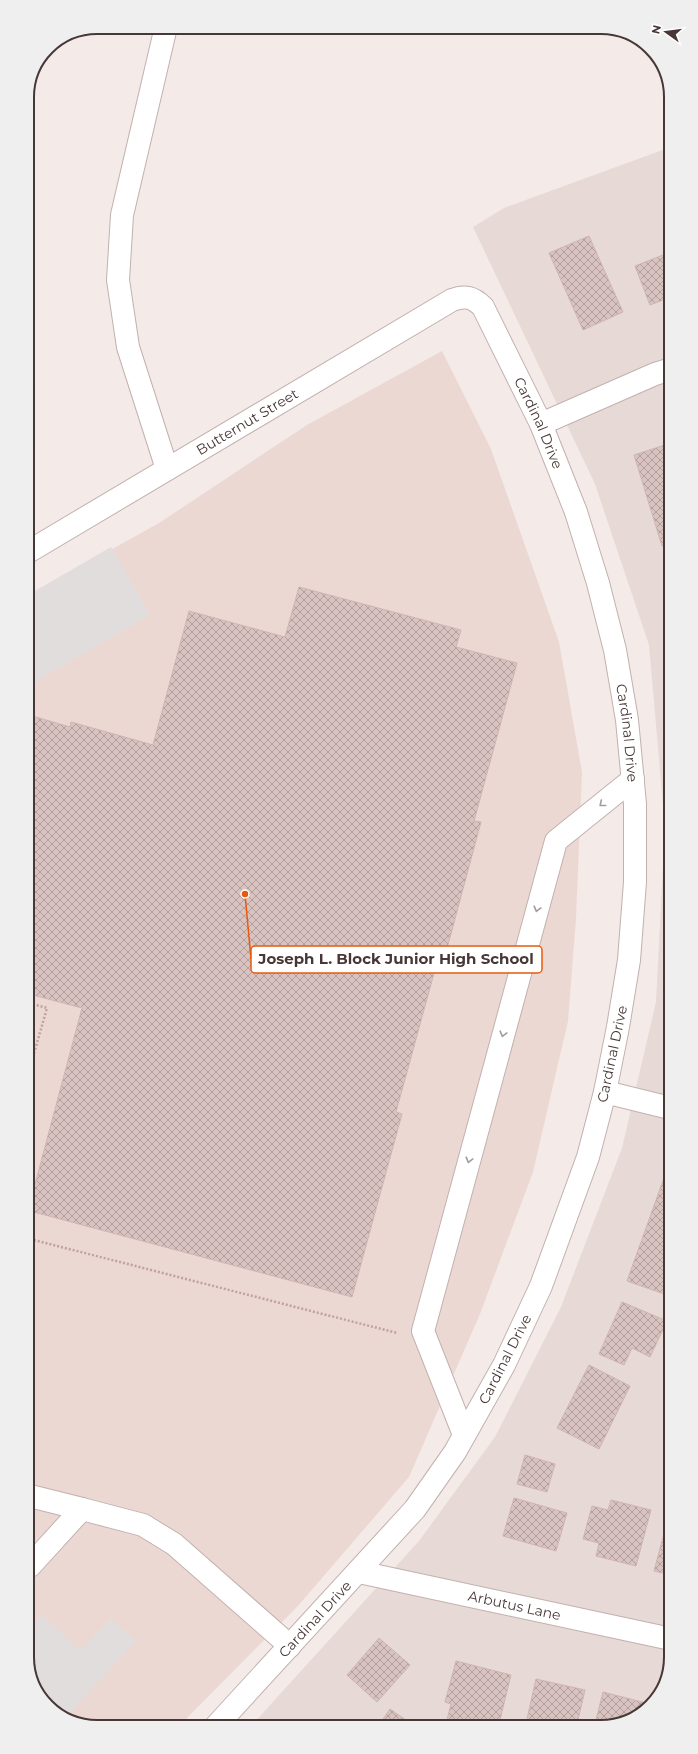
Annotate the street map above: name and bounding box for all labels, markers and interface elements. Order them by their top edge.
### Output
north arrow [646,12,686,52]
text: N [648,24,664,36]
street label: Cardinal Drive [510,374,567,471]
street label: Butternut Street [193,384,302,459]
street label: Cardinal Drive [612,682,642,783]
one-way arrow [600,799,607,806]
one-way arrow [533,905,542,912]
callout: Joseph L. Block Junior High School [251,946,542,973]
text: Joseph L. Block Junior High School [257,949,534,968]
street label: Cardinal Drive [593,1004,631,1104]
one-way arrow [499,1031,508,1038]
one-way arrow [465,1156,474,1163]
street label: Cardinal Drive [475,1311,535,1407]
street label: Cardinal Drive [275,1577,355,1661]
street label: Arbutus Lane [466,1587,563,1624]

